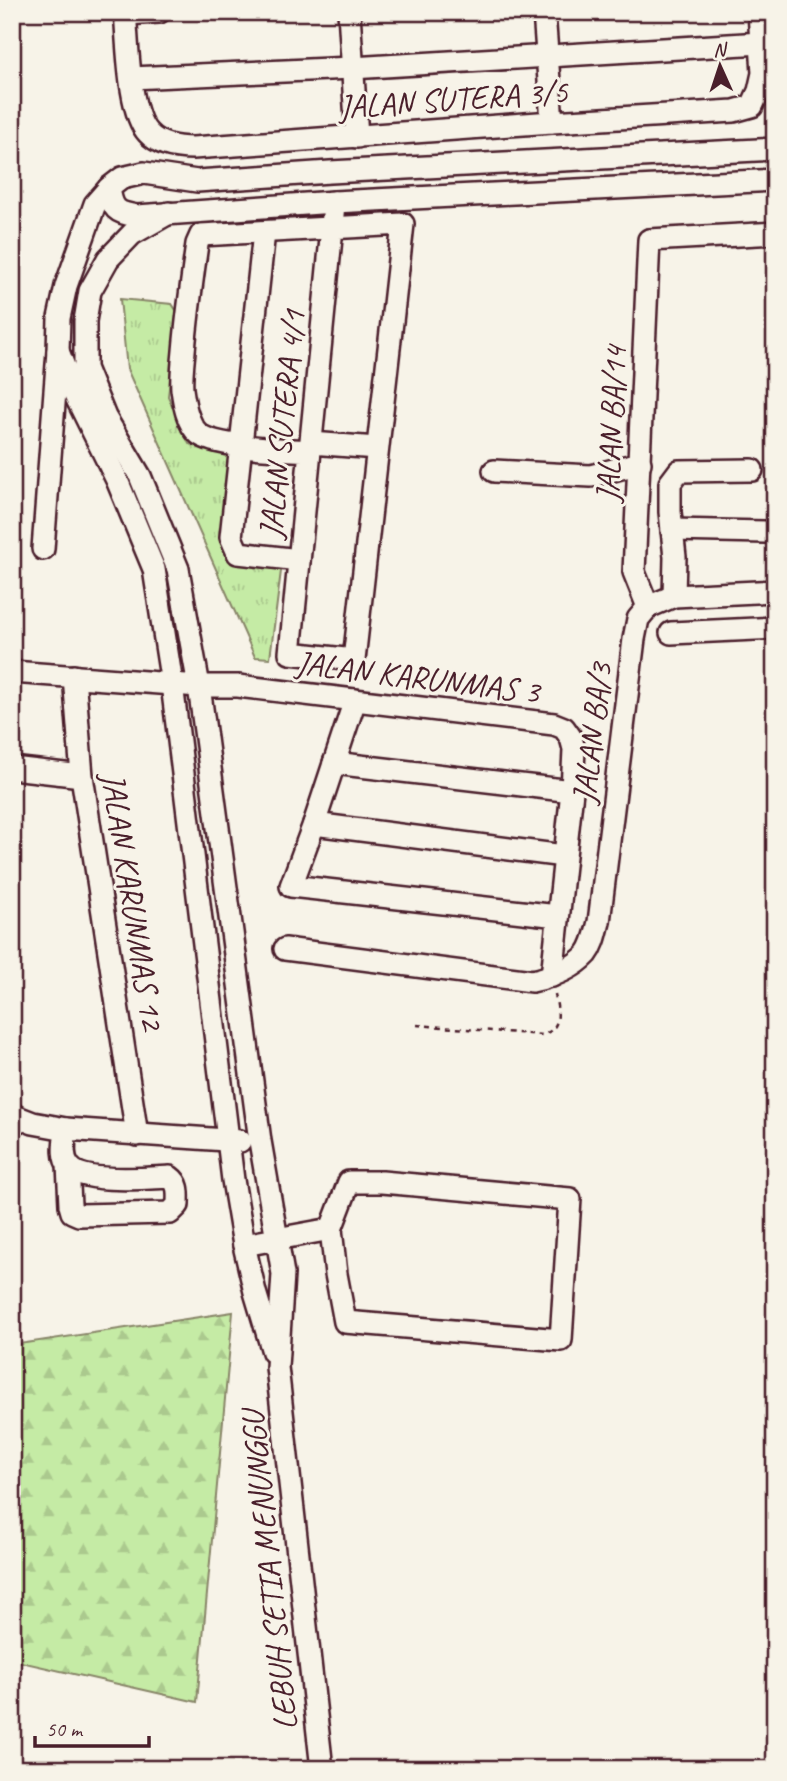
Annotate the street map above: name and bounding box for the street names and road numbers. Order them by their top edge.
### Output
street label: JALAN SUTERA 3/5 [335,70,571,128]
street label: JALAN SUTERA 4/1 [249,306,315,542]
street label: JALAN BA/14 [586,342,636,505]
street label: JALAN KARUNMAS 3 [292,641,544,713]
street label: JALAN BA/3 [562,658,622,808]
street label: JALAN KARUNMAS 12 [92,768,175,1036]
street label: LEBUH SETIA MENUNGGU [231,1404,307,1732]

